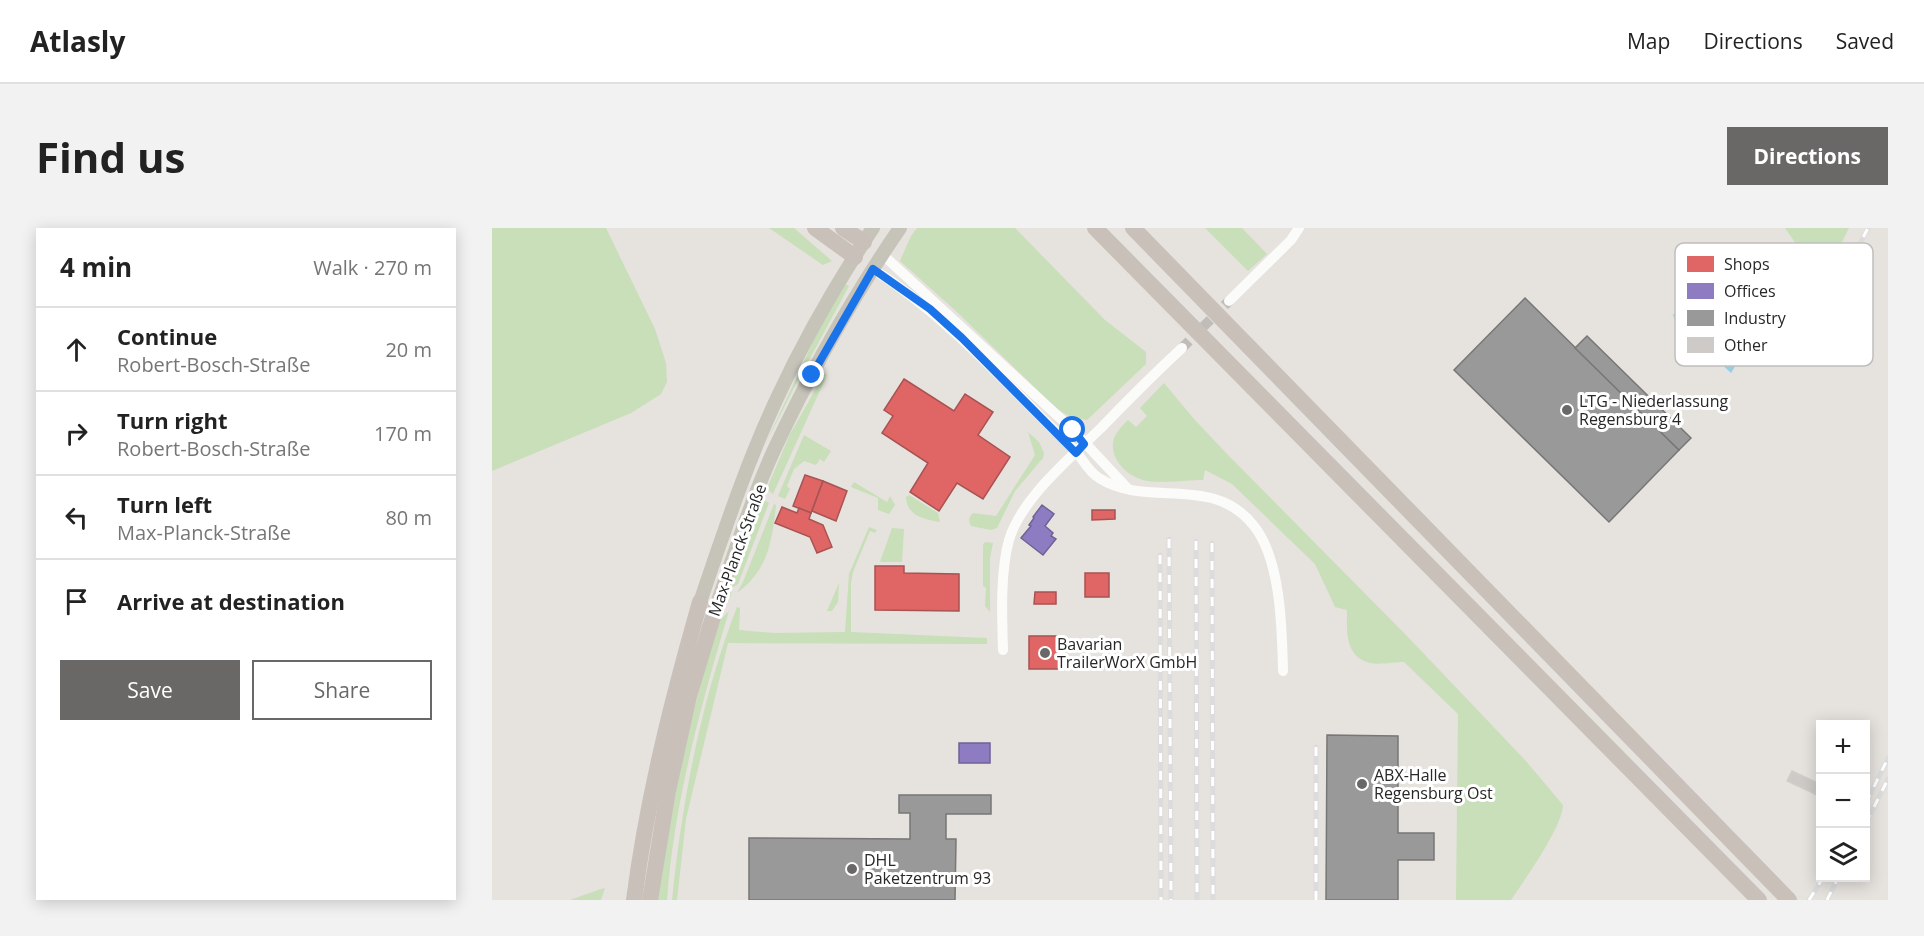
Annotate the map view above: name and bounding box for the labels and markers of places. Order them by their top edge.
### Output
place label: LTG - Niederlassung Regensburg 4 [1579,390,1728,430]
marker: LTG - Niederlassung Regensburg 4 [1560,403,1574,417]
place label: Bavarian TrailerWorX GmbH [1057,633,1197,673]
marker: Bavarian TrailerWorX GmbH [1038,646,1052,660]
place label: ABX-Halle Regensburg Ost [1374,764,1493,804]
marker: ABX-Halle Regensburg Ost [1355,777,1369,791]
place label: DHL Paketzentrum 93 [864,849,991,889]
marker: DHL Paketzentrum 93 [845,862,859,876]

